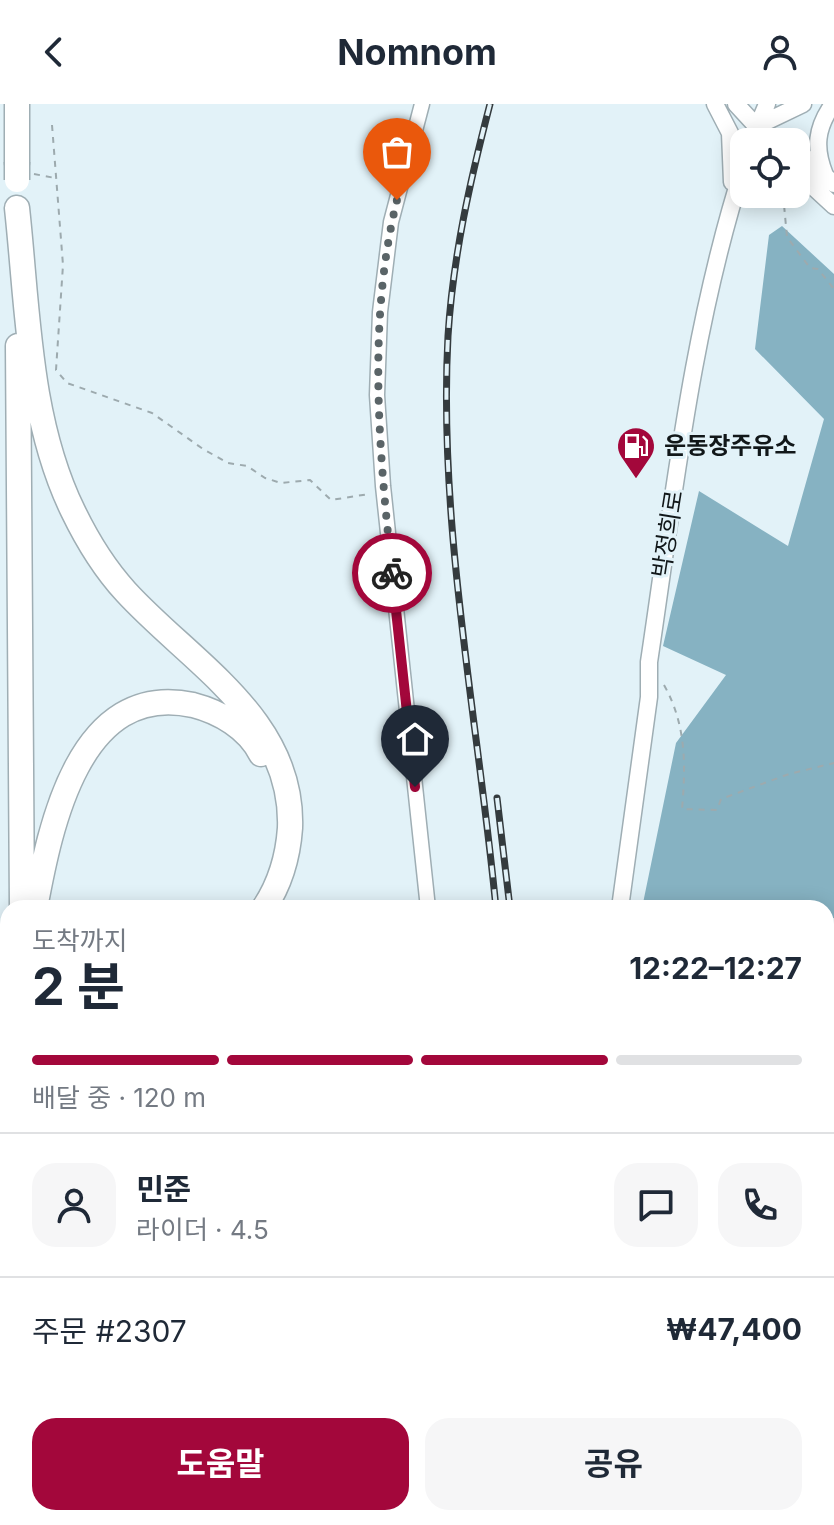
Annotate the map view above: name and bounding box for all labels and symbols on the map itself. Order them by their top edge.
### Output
pin [363,118,431,200]
fuel station icon: 운동장주유소 [615,425,657,480]
place label: 운동장주유소 [664,431,796,460]
street label: 박정희로 [646,488,689,580]
courier [352,533,432,613]
pin [381,705,449,787]

